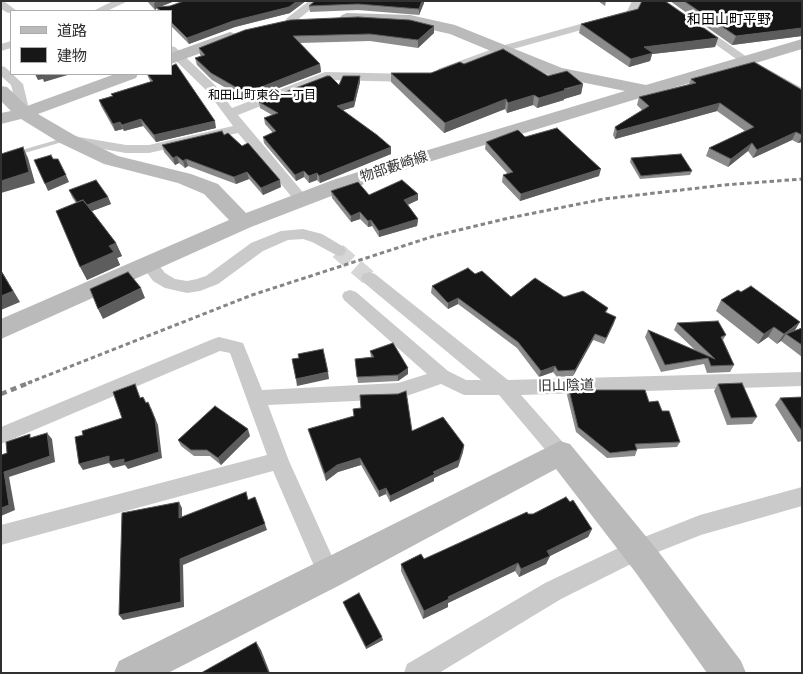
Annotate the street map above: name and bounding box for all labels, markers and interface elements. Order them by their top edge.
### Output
legend [10,10,172,75]
district label: 和田山町平野 [687,12,771,28]
text: 道路 [57,21,87,40]
text: 建物 [57,46,87,65]
district label: 和田山町東谷一丁目 [208,89,316,103]
street label: 物部藪崎線 [358,148,430,186]
street label: 旧山陰道 [538,377,594,395]

